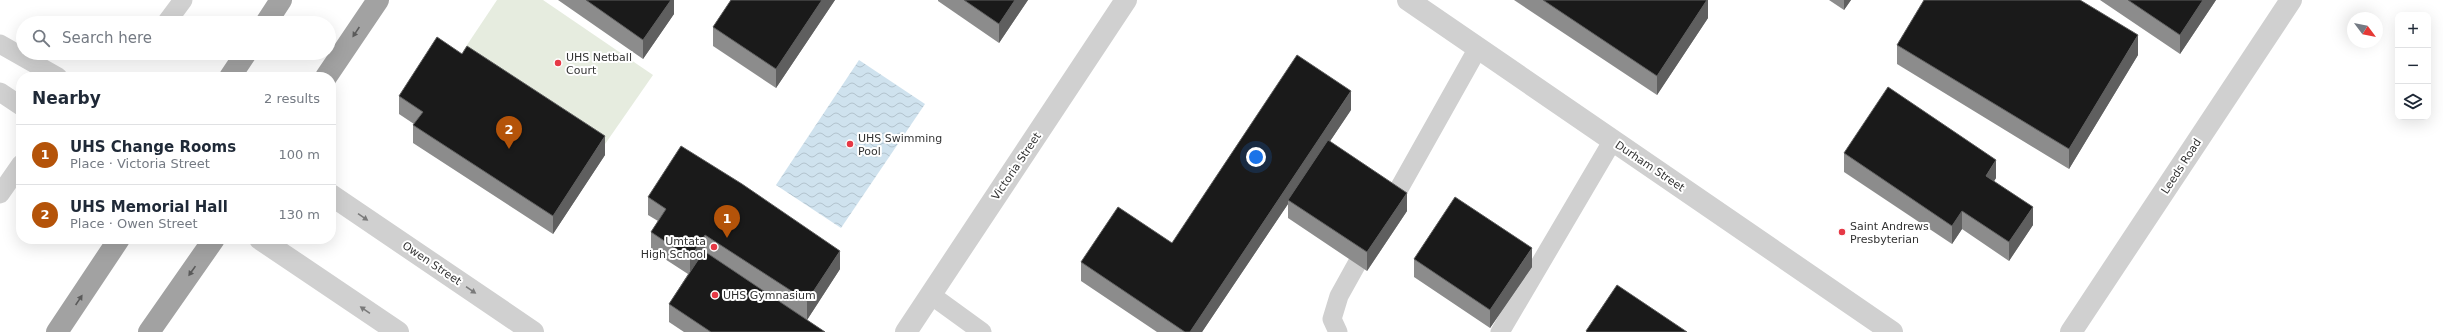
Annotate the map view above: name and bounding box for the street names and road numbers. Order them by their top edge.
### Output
street label: Victoria Street [989,129,1044,203]
street label: Leeds Road [2159,136,2204,196]
street label: Durham Street [1612,138,1688,195]
street label: Owen Street [400,239,464,288]

